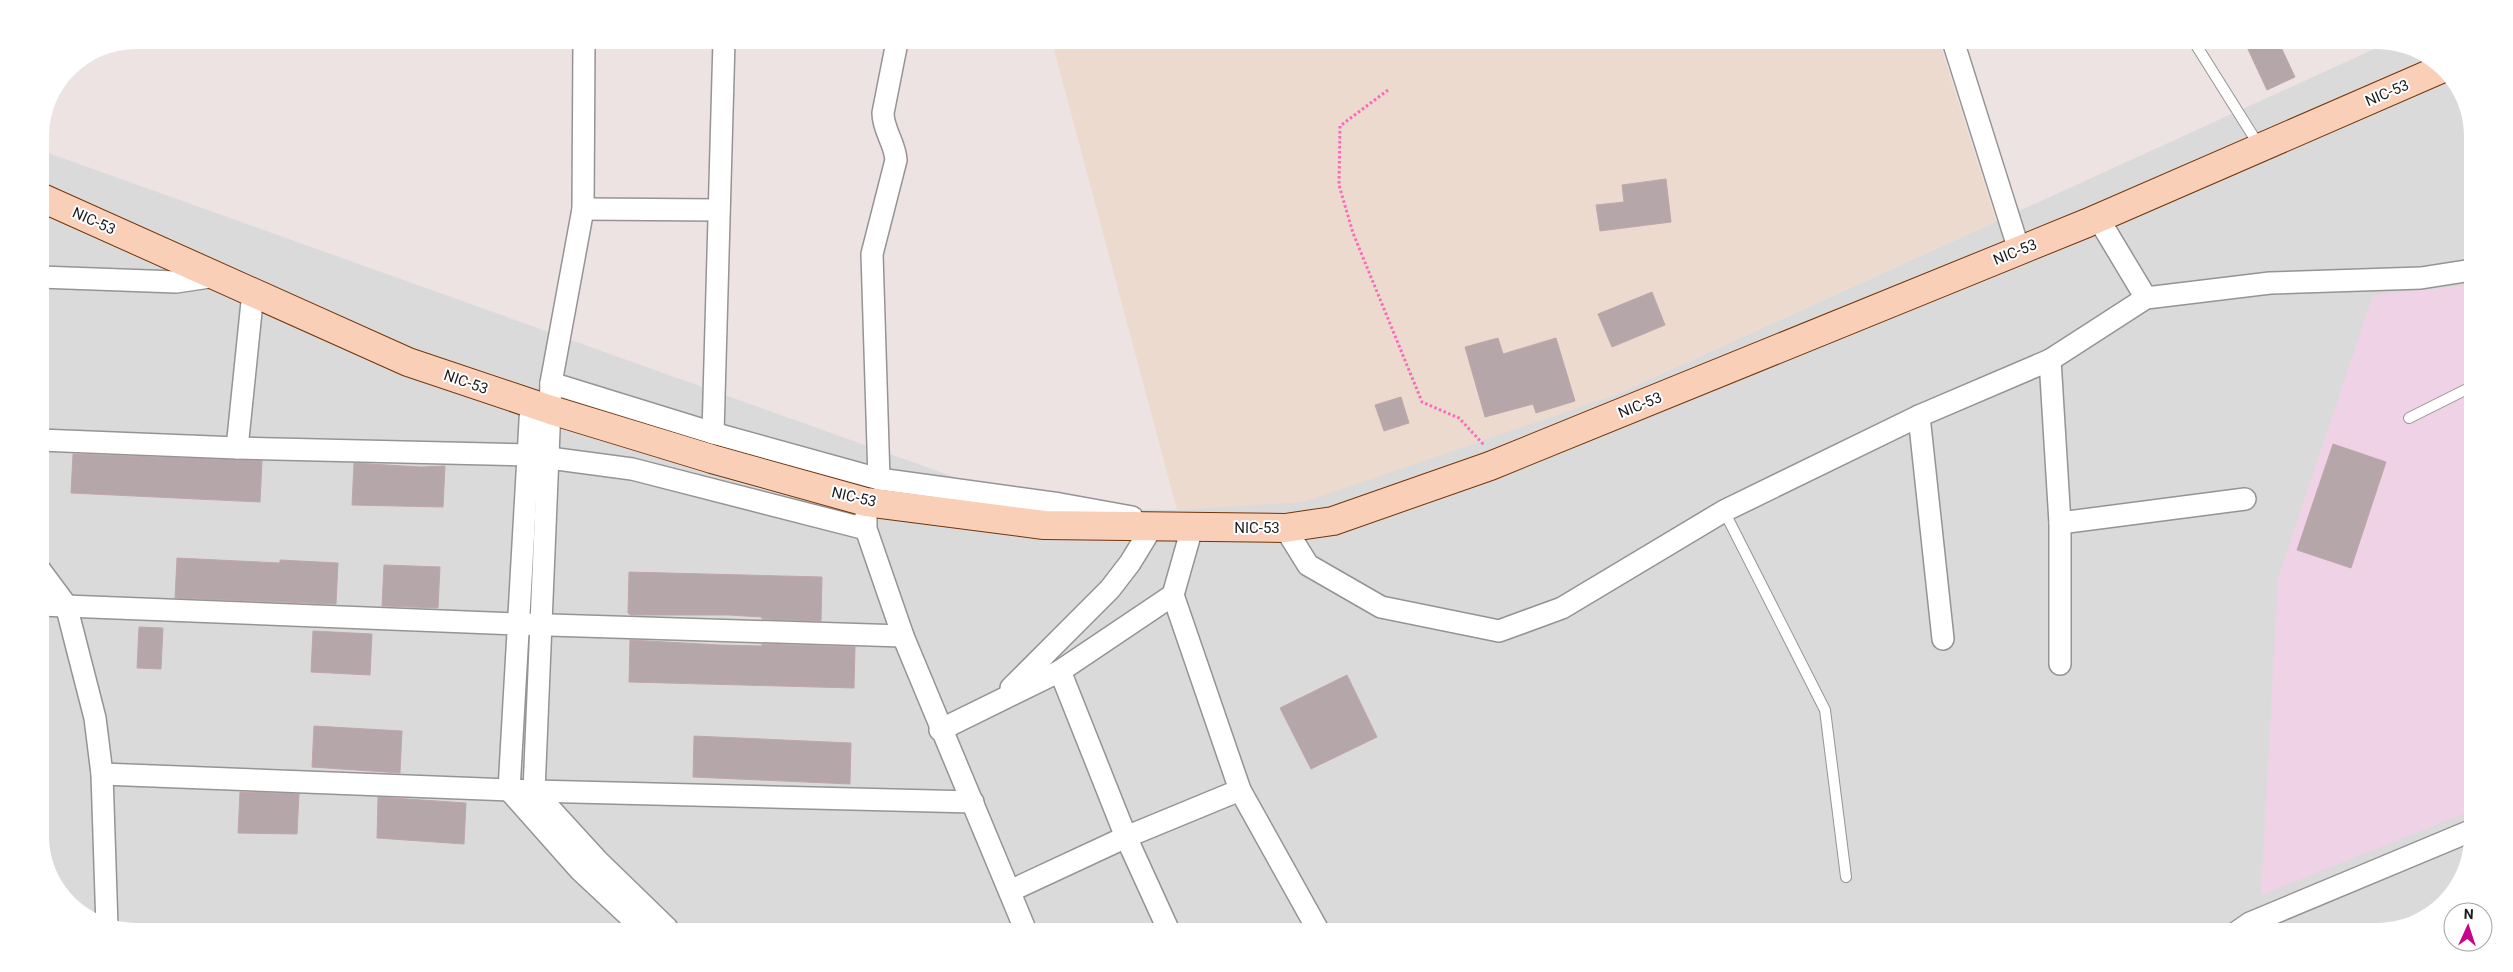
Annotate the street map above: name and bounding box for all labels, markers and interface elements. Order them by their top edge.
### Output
street label: NIC-53 [2363,76,2411,110]
street label: NIC-53 [70,204,118,238]
street label: NIC-53 [1991,235,2039,269]
street label: NIC-53 [442,366,490,398]
street label: NIC-53 [1616,388,1664,422]
street label: NIC-53 [830,483,878,511]
street label: NIC-53 [1234,519,1280,537]
north arrow [2443,902,2493,952]
text: N [2463,906,2474,922]

